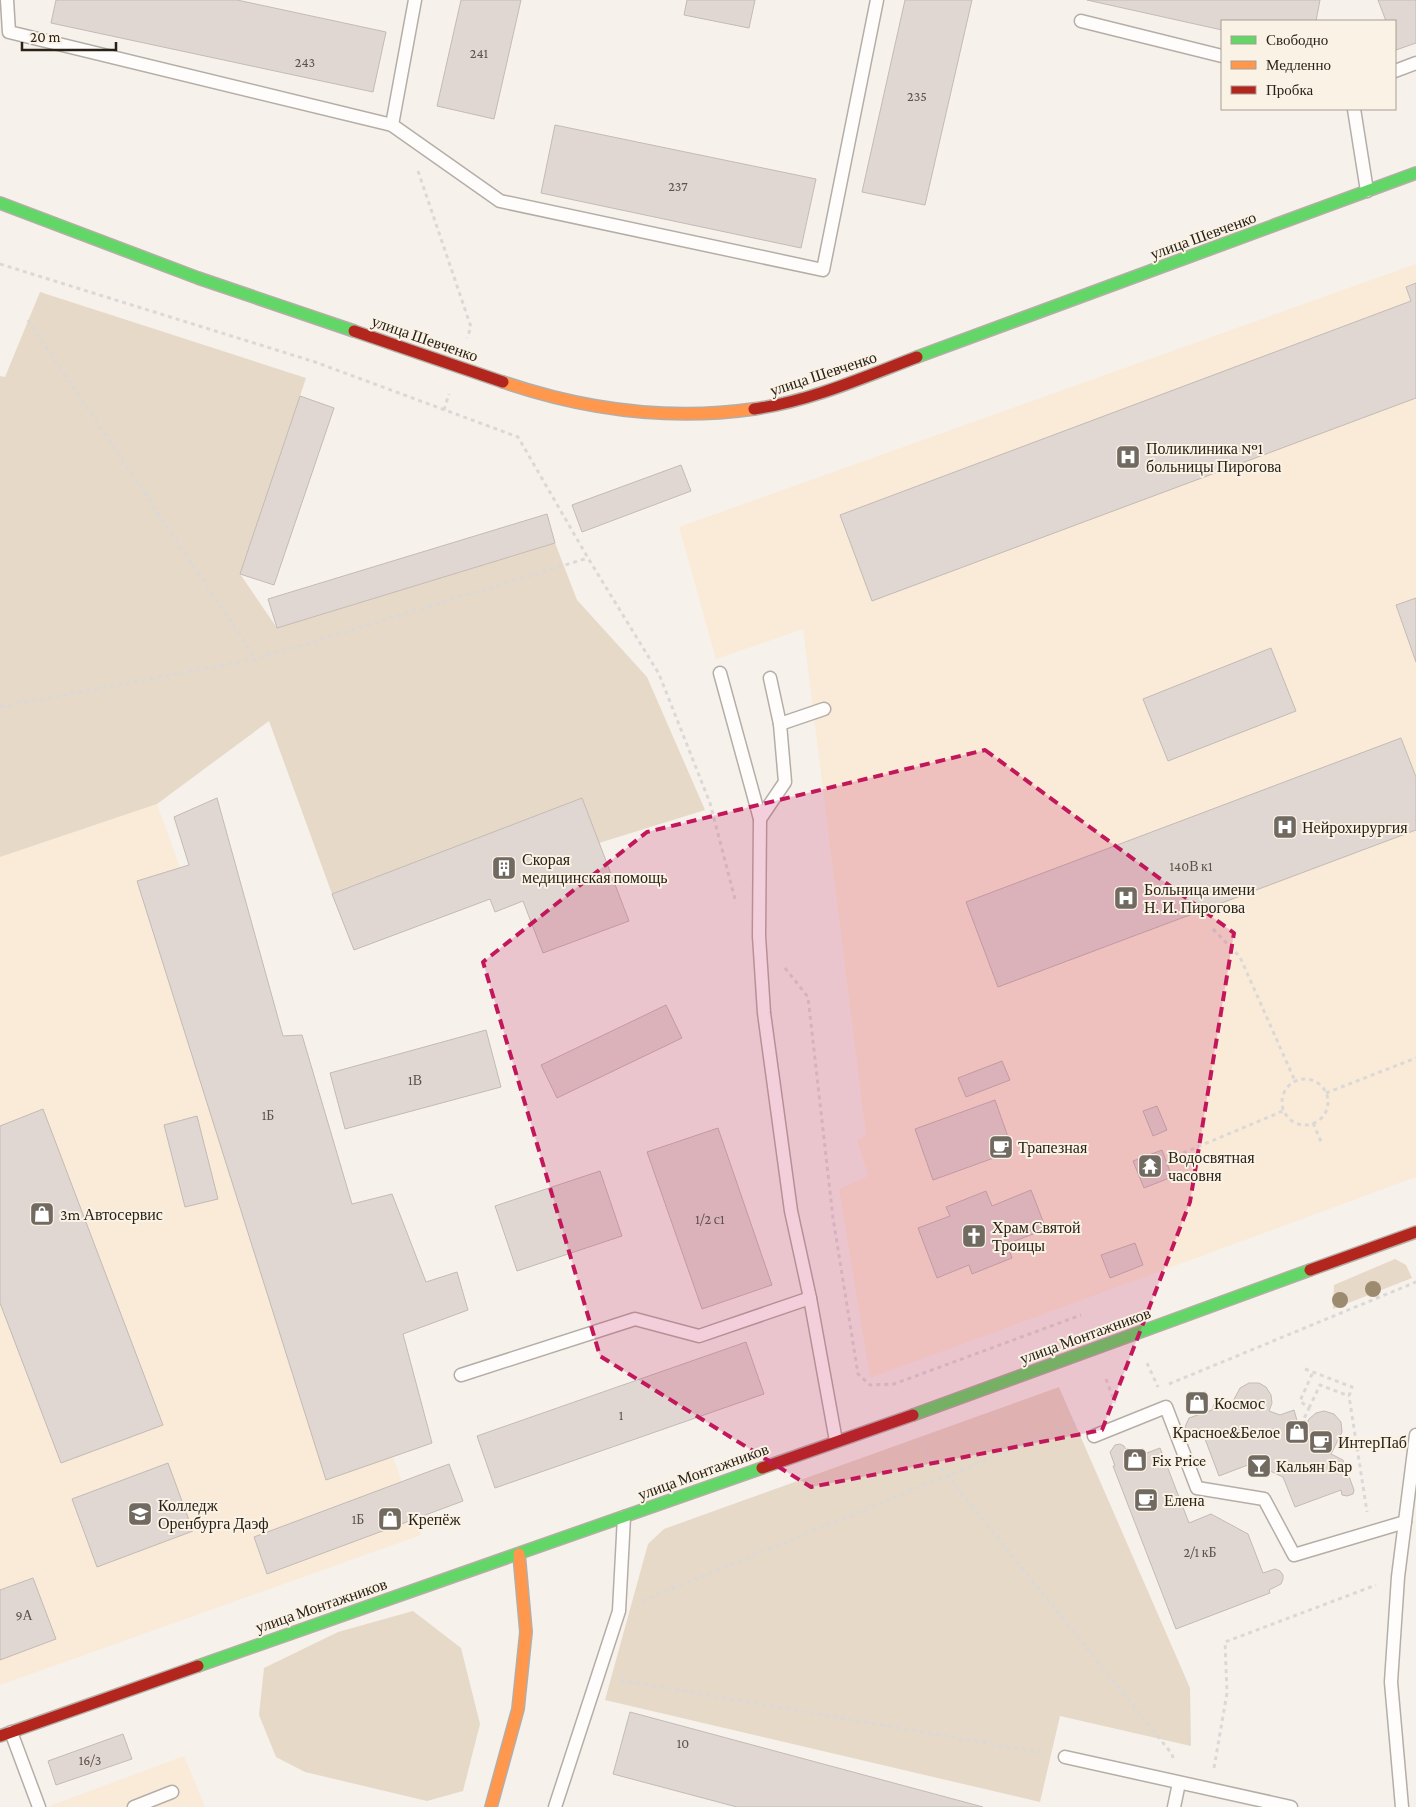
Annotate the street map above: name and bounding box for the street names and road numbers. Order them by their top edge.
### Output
street label: улица Шевченко [1148,208,1259,263]
street label: улица Шевченко [369,312,480,366]
street label: улица Шевченко [768,348,879,400]
street label: улица Монтажников [1017,1304,1154,1368]
street label: улица Монтажников [635,1440,772,1504]
street label: улица Монтажников [253,1575,390,1637]

